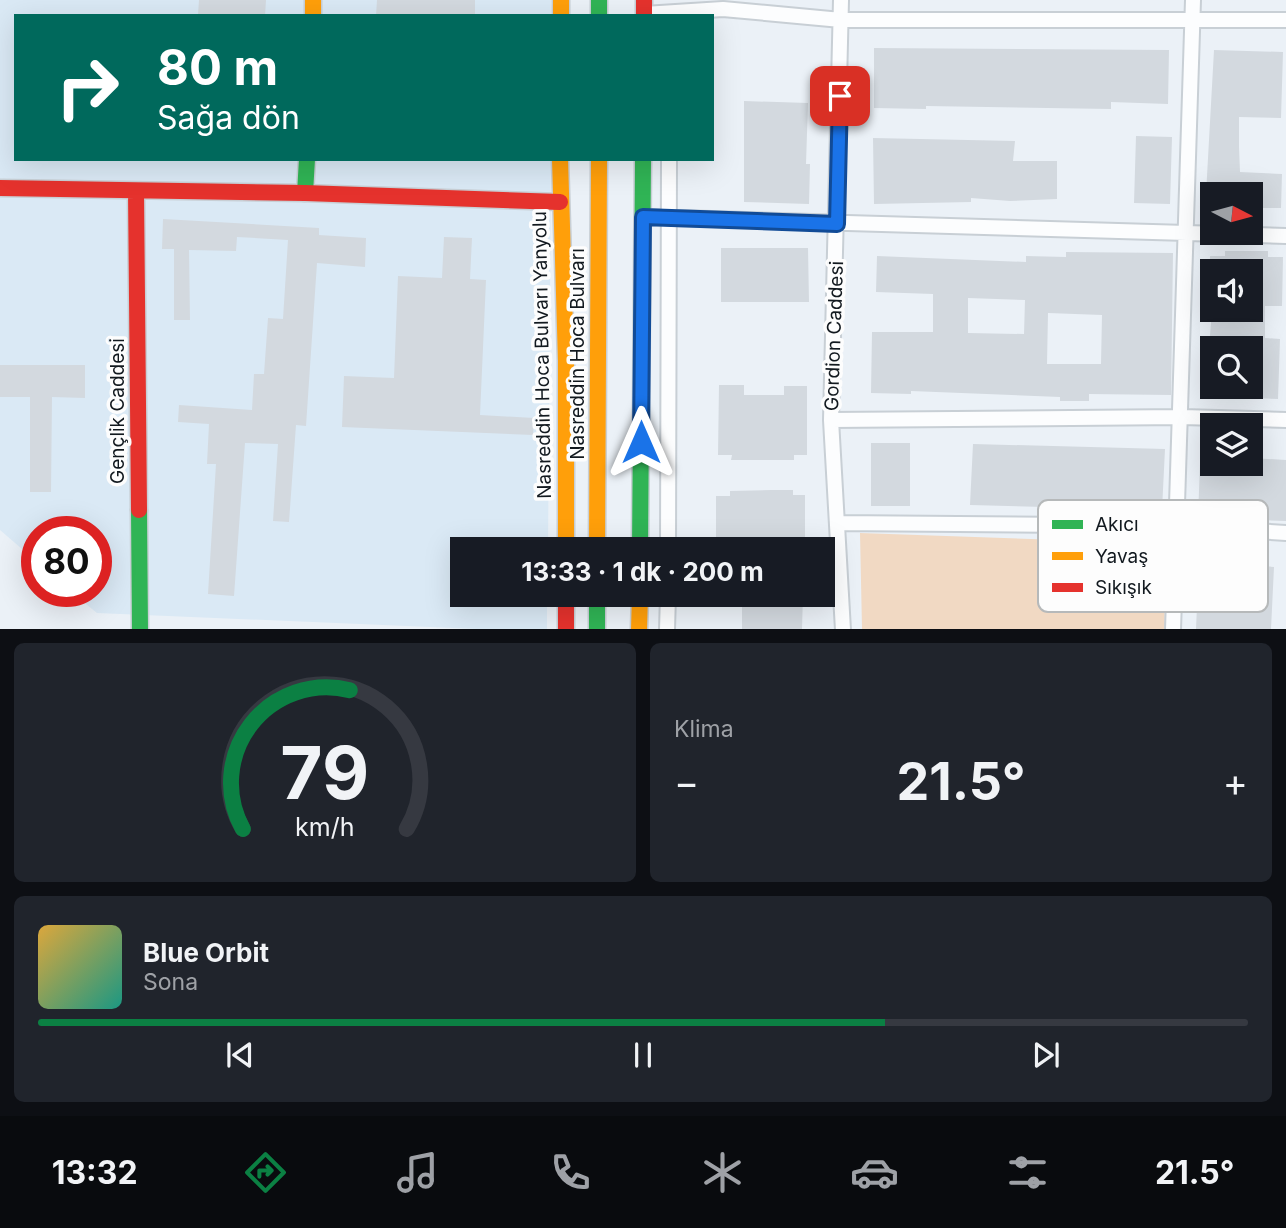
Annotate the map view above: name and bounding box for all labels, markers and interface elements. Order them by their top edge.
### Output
text: 80 m [157,38,278,97]
icon: right [42,42,133,133]
pin [810,66,870,126]
icon: arrive [821,77,859,115]
text: Sağa dön [157,98,300,137]
north arrow [1200,182,1264,245]
map controls [1200,182,1263,476]
street label: Nasreddin Hoca Bulvarı Yanyolu [528,211,556,499]
street label: Nasreddin Hoca Bulvarı [566,248,589,460]
button: sound [1200,259,1263,322]
street label: Gordion Caddesi [820,261,848,411]
button: search [1200,336,1263,399]
street label: Gençlik Caddesi [106,338,129,484]
position arrow [604,405,678,479]
button: layers [1200,413,1263,476]
legend [1038,500,1268,612]
text: Akıcı [1095,513,1139,536]
speed limit sign: 80 [21,516,112,607]
text: Yavaş [1095,545,1148,568]
text: 13:33 · 1 dk · 200 m [521,556,764,587]
text: Sıkışık [1095,576,1152,599]
text: Klima [674,715,734,743]
text: 79 [281,728,369,817]
text: 21.5° [896,750,1026,813]
text: − [674,759,699,805]
text: + [1223,759,1248,805]
text: km/h [295,811,355,841]
text: Blue Orbit [143,937,269,968]
text: Sona [143,968,198,996]
icon: previous [221,1036,259,1074]
icon: pause [624,1036,662,1074]
icon: next [1027,1036,1065,1074]
icon: directions [241,1148,290,1197]
icon: music [393,1148,442,1197]
icon: phone [546,1148,595,1197]
icon: climate [698,1148,747,1197]
icon: car [850,1148,899,1197]
icon: filters [1003,1148,1052,1197]
text: 13:32 [52,1153,138,1192]
text: 21.5° [1155,1153,1234,1192]

